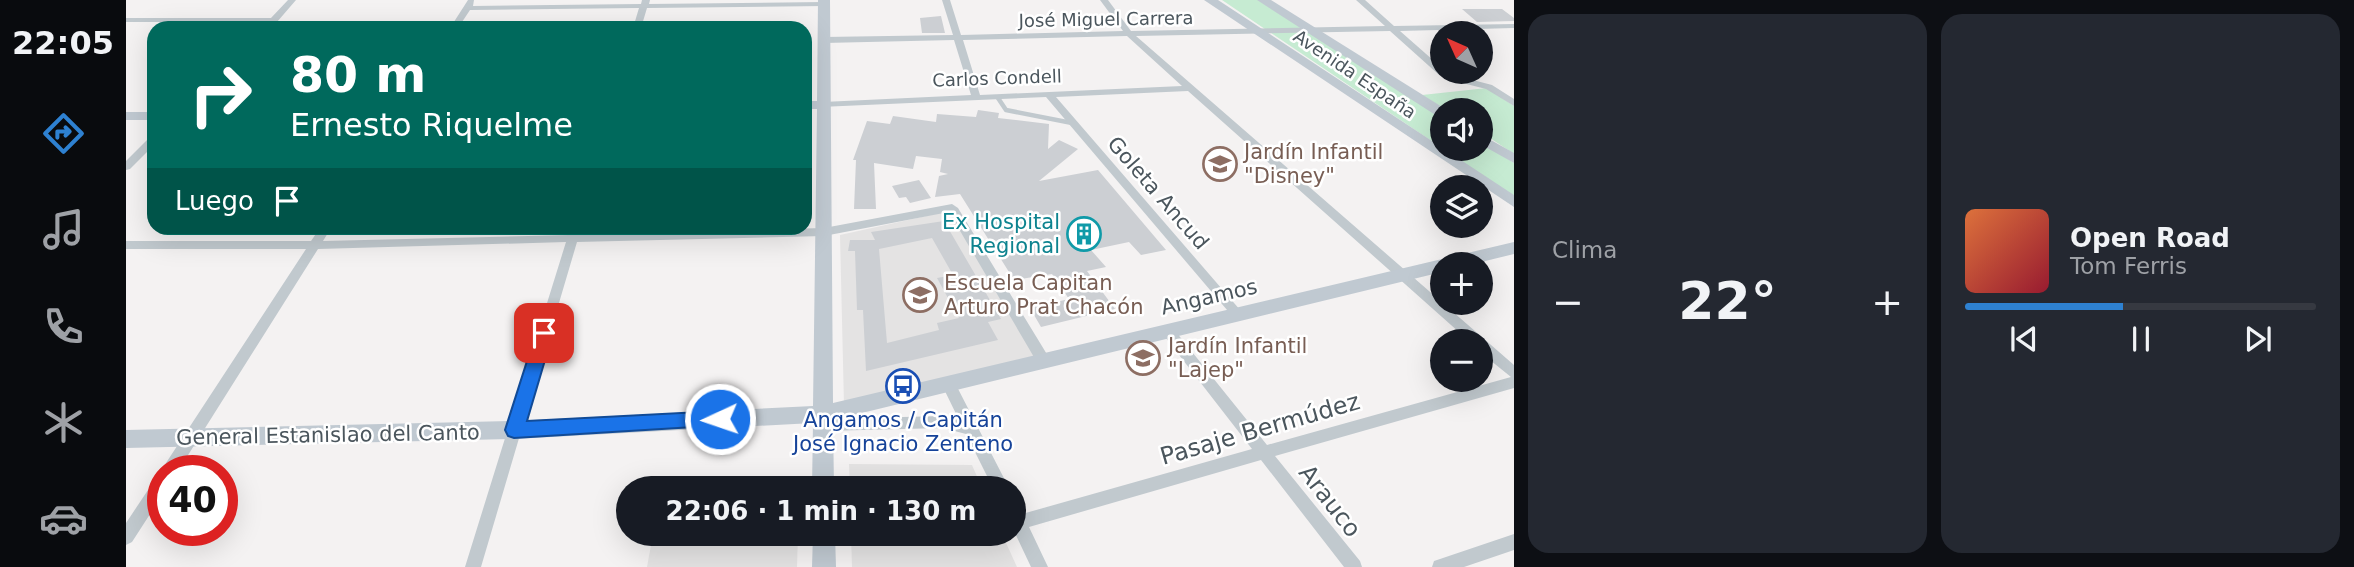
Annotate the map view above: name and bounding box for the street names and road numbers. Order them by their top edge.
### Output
street label: José Miguel Carrera [1017,7,1194,31]
street label: Avenida España [1290,25,1420,123]
street label: Carlos Condell [932,65,1062,91]
street label: Goleta Ancud [1103,132,1213,254]
street label: Angamos [1158,274,1260,320]
street label: Pasaje Bermúdez [1157,387,1363,471]
street label: General Estanislao del Canto [176,420,480,450]
street label: Arauco [1293,459,1367,543]

